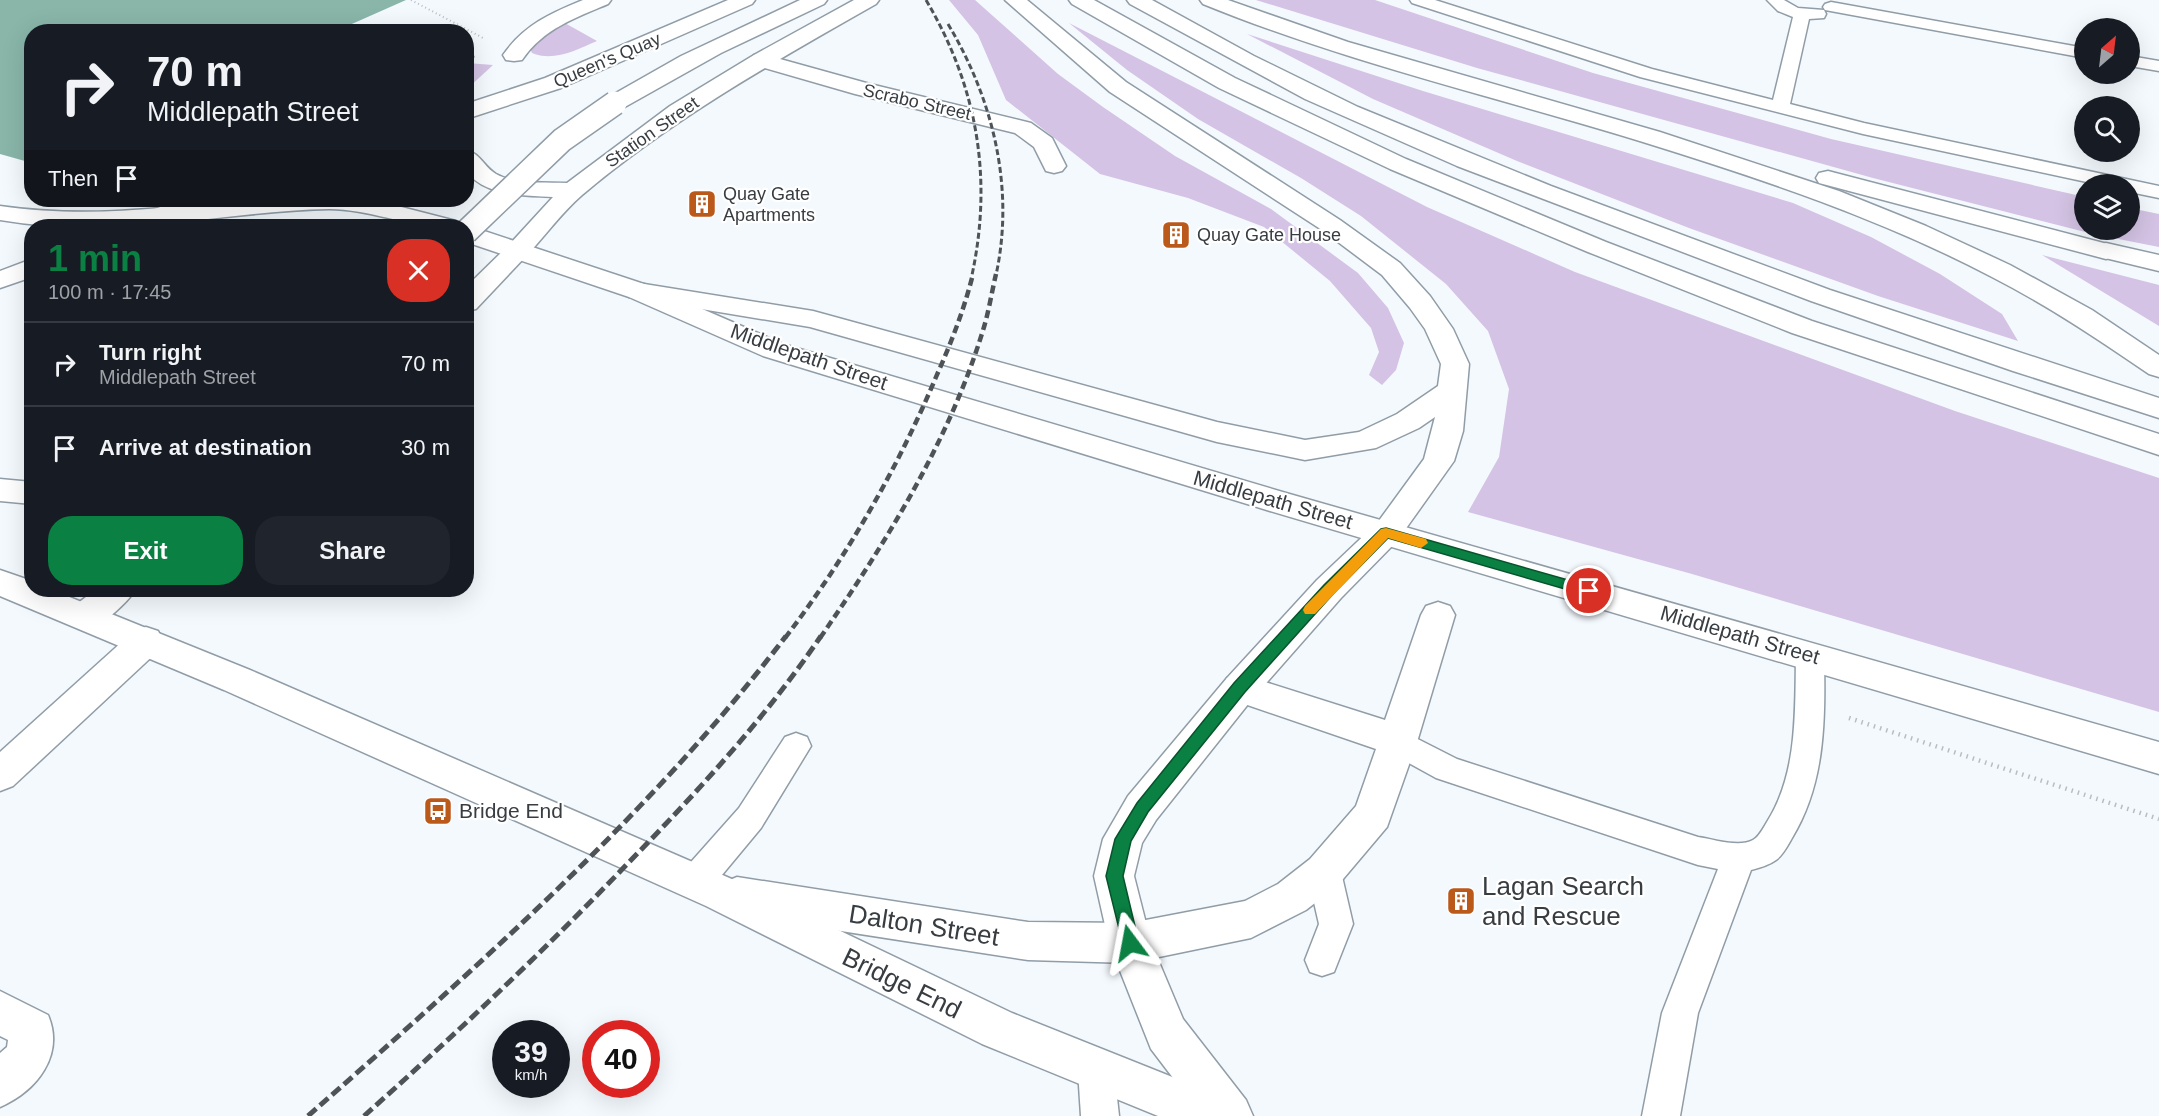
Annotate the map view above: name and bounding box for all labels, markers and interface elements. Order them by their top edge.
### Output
north arrow [2074,18,2140,84]
map controls [2074,18,2140,240]
street label: Queen's Quay [550,28,664,92]
icon: right [48,48,126,126]
text: 70 m [147,48,243,95]
street label: Scrabo Street [861,80,973,124]
street label: Station Street [602,93,702,171]
button: search [2074,96,2140,162]
text: Middlepath Street [147,97,359,127]
icon: arrive [110,162,143,195]
text: Then [48,166,98,191]
button: layers [2074,174,2140,240]
place label: Quay Gate Apartments [723,184,815,225]
building icon: Quay Gate Apartments [686,188,718,220]
building icon: Quay Gate House [1160,219,1192,251]
place label: Quay Gate House [1197,225,1341,245]
text: 1 min [48,238,142,279]
button: close [387,239,450,302]
text: 100 m · 17:45 [48,281,171,303]
street label: Middlepath Street [728,319,891,394]
text: Turn right [99,340,201,365]
icon: right [48,348,81,381]
text: 70 m [401,351,450,376]
text: Middlepath Street [99,366,256,388]
icon: arrive [48,432,81,465]
text: Arrive at destination [99,435,312,460]
text: 30 m [401,435,450,460]
street label: Middlepath Street [1191,466,1356,533]
button: Exit [48,516,243,585]
button: Share [255,516,450,585]
pin [1563,565,1614,616]
icon: arrive [1572,574,1605,607]
street label: Middlepath Street [1658,601,1823,668]
bus stop icon: Bridge End [422,795,454,827]
place label: Bridge End [459,799,563,822]
place label: Lagan Search and Rescue [1482,871,1644,931]
building icon: Lagan Search and Rescue [1445,885,1477,917]
street label: Dalton Street [847,898,1002,952]
position arrow [1098,911,1162,975]
street label: Bridge End [838,941,966,1025]
speed limit sign: 40 [582,1020,660,1098]
text: 39 [514,1035,548,1068]
text: km/h [515,1066,547,1083]

